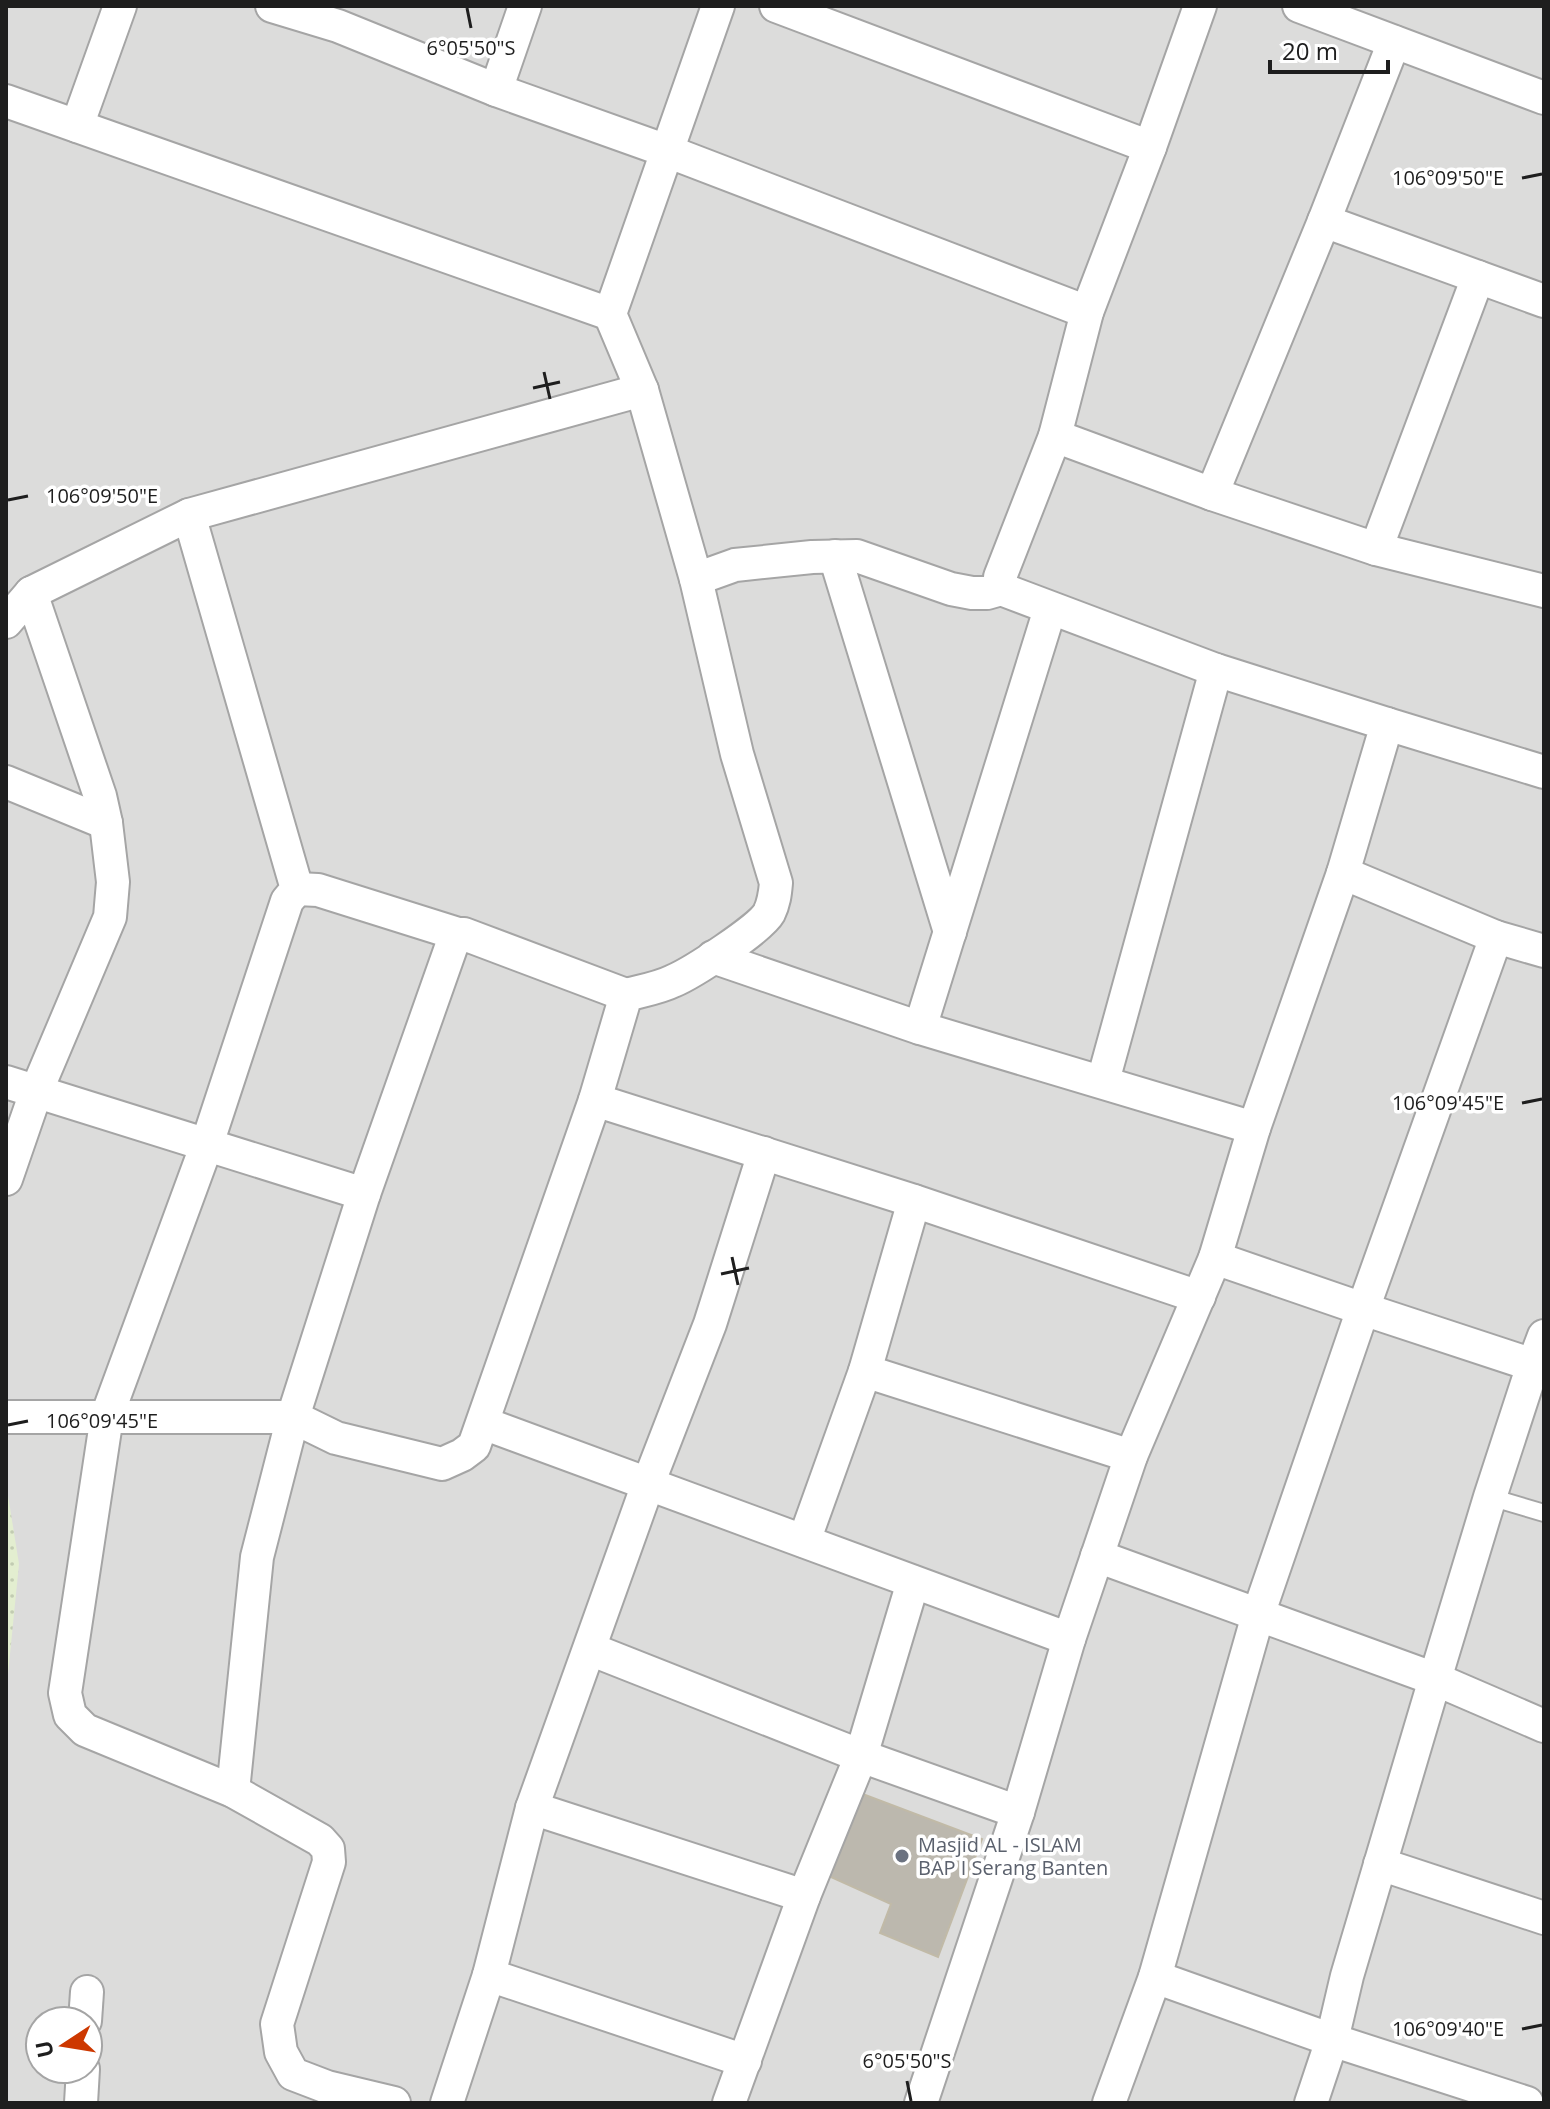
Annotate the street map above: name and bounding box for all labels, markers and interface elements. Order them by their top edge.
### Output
scale bar [1270,24,1388,74]
text: 6°05'50"S [426,34,516,61]
text: 20 m [1282,34,1338,67]
text: 106°09'50"E [1392,164,1504,191]
text: 106°09'50"E [46,482,158,509]
text: 106°09'45"E [1392,1089,1504,1116]
text: 106°09'45"E [46,1407,158,1434]
place label: Masjid AL - ISLAM BAP I Serang Banten [918,1831,1108,1881]
marker: Masjid AL - ISLAM BAP I Serang Banten [893,1847,911,1865]
north arrow [24,2005,104,2085]
text: 106°09'40"E [1392,2015,1504,2042]
text: U [27,2038,60,2061]
text: 6°05'50"S [862,2047,952,2074]

